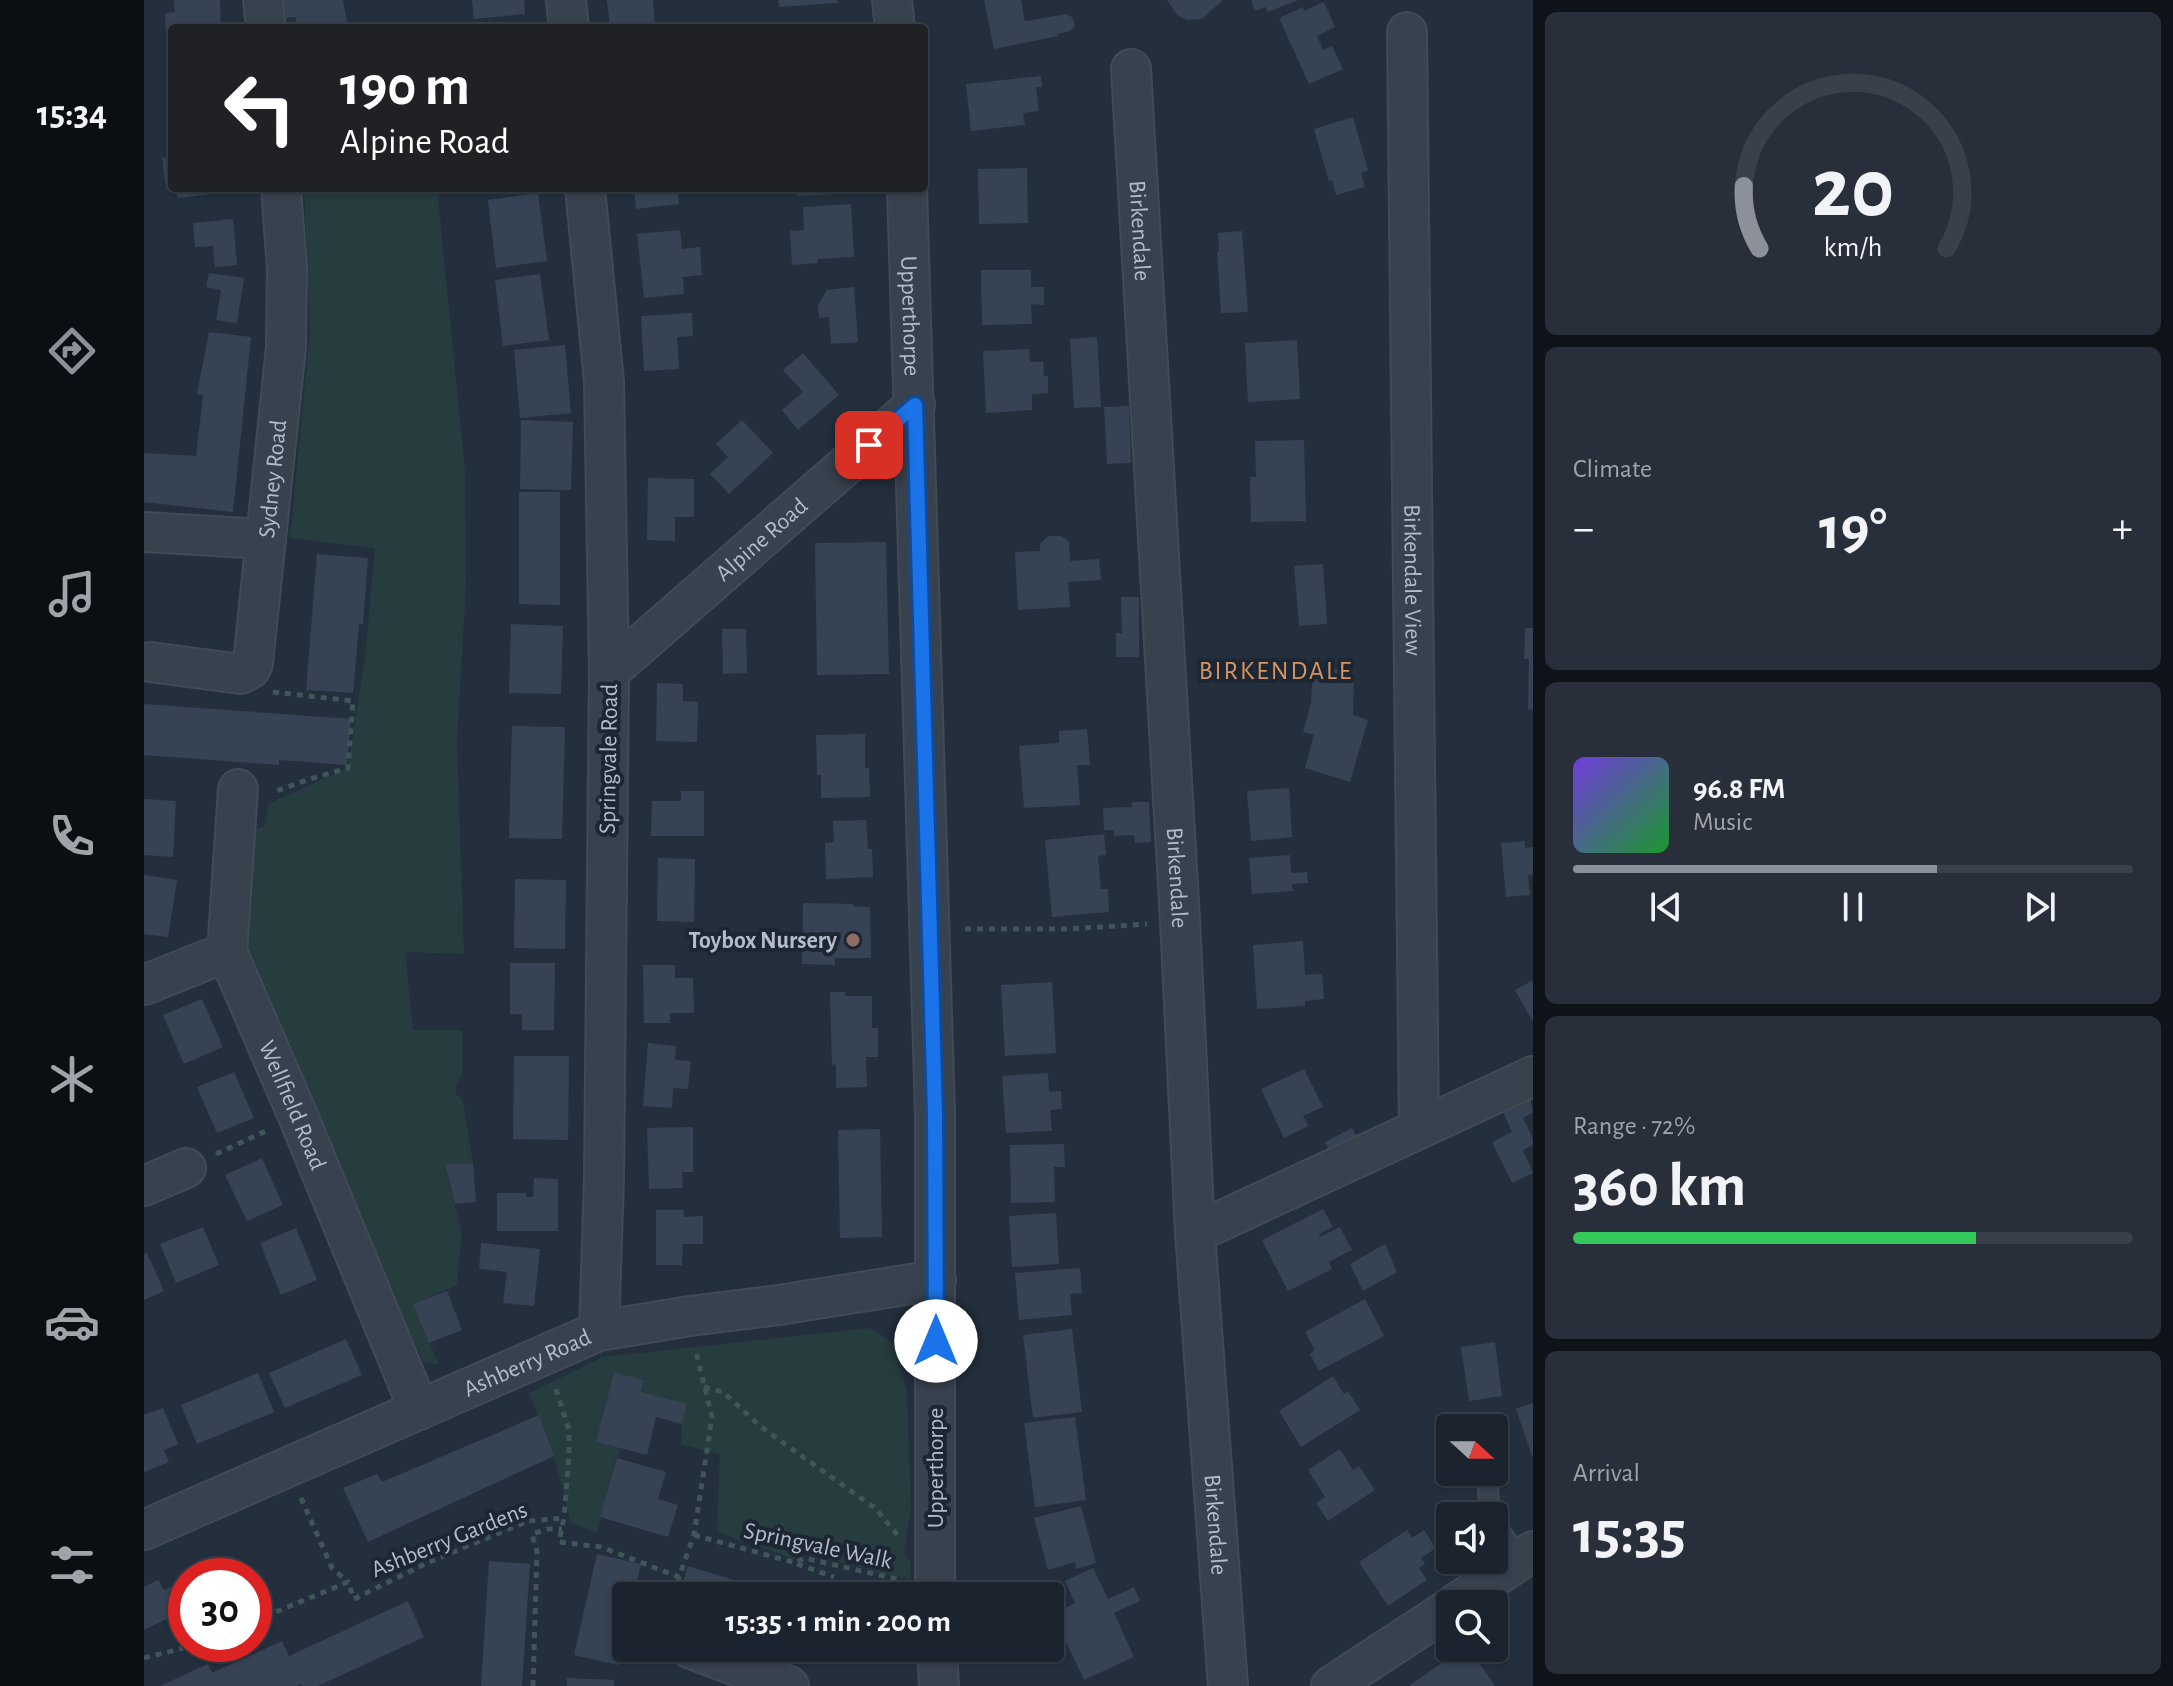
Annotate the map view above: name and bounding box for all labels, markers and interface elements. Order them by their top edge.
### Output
icon: left [208,56,312,160]
text: 190 m [340,59,470,115]
text: 15:34 [37,96,107,132]
text: Alpine Road [340,124,509,160]
text: 20 [1812,148,1894,232]
street label: Birkendale [1124,180,1154,282]
text: km/h [1824,234,1882,263]
street label: Upperthorpe [896,255,924,377]
icon: directions [44,323,100,379]
pin [835,411,903,479]
street label: Sydney Road [255,419,291,539]
icon: arrive [847,423,891,467]
text: Climate [1573,456,1652,482]
street label: Alpine Road [711,494,812,586]
text: 19° [1819,500,1887,560]
street label: Birkendale View [1399,504,1425,656]
text: − [1573,507,1594,551]
text: + [2112,507,2133,551]
icon: music [44,566,100,622]
district label: BIRKENDALE [1199,658,1353,684]
street label: Springvale Road [596,684,622,834]
text: 96.8 FM [1693,774,1785,804]
icon: phone [44,808,100,864]
text: Music [1693,809,1752,835]
street label: Birkendale [1162,827,1191,929]
icon: previous [1644,885,1688,929]
icon: pause [1831,885,1875,929]
icon: next [2018,885,2062,929]
place label: Toybox Nursery [688,929,837,953]
marker: Toybox Nursery [844,931,862,949]
street label: Wellfield Road [254,1037,330,1174]
icon: climate [44,1051,100,1107]
text: Range · 72% [1573,1113,1695,1139]
text: 360 km [1573,1157,1746,1217]
icon: car [44,1294,100,1350]
position arrow [894,1299,978,1383]
street label: Ashberry Road [460,1325,595,1402]
street label: Upperthorpe [924,1408,948,1528]
north arrow [1436,1414,1508,1486]
map controls [1436,1414,1508,1662]
text: Arrival [1573,1460,1640,1486]
street label: Birkendale [1200,1473,1231,1576]
street label: Ashberry Gardens [368,1498,531,1582]
button: sound [1436,1502,1508,1574]
text: 15:35 [1573,1504,1686,1564]
street label: Springvale Walk [742,1519,894,1573]
icon: filters [44,1537,100,1593]
speed limit sign: 30 [168,1558,272,1662]
button: search [1436,1590,1508,1662]
text: 15:35 · 1 min · 200 m [725,1607,951,1637]

